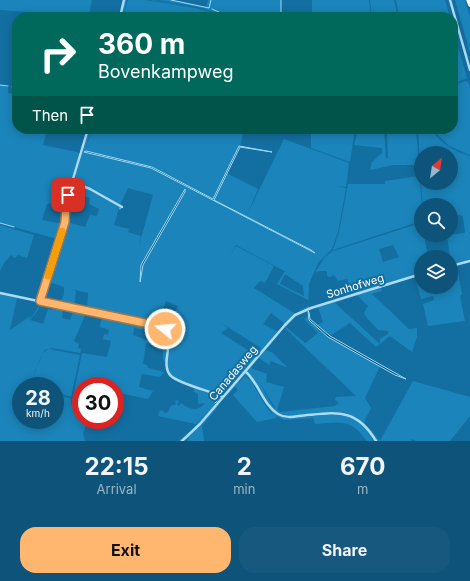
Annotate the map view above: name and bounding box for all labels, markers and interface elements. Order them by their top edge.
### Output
text: 360 m [98,27,185,61]
icon: right [32,28,84,80]
text: Bovenkampweg [98,61,234,82]
icon: arrive [76,104,98,126]
text: Then [32,106,68,125]
north arrow [414,146,458,190]
map controls [414,146,458,294]
pin [51,178,85,212]
icon: arrive [57,184,79,206]
button: search [414,198,458,242]
button: layers [414,250,458,294]
street label: Sonhofweg [325,271,385,301]
position arrow [144,308,186,350]
street label: Canadasweg [206,343,260,403]
speed limit sign: 30 [72,377,124,429]
text: 28 [25,386,51,410]
text: km/h [26,407,50,419]
text: 22:15 [85,452,149,481]
text: 2 [237,452,252,481]
text: 670 [340,452,385,481]
text: Arrival [97,481,137,497]
text: min [233,481,255,497]
text: m [357,481,368,497]
button: Exit [20,527,231,573]
button: Share [239,527,450,573]

